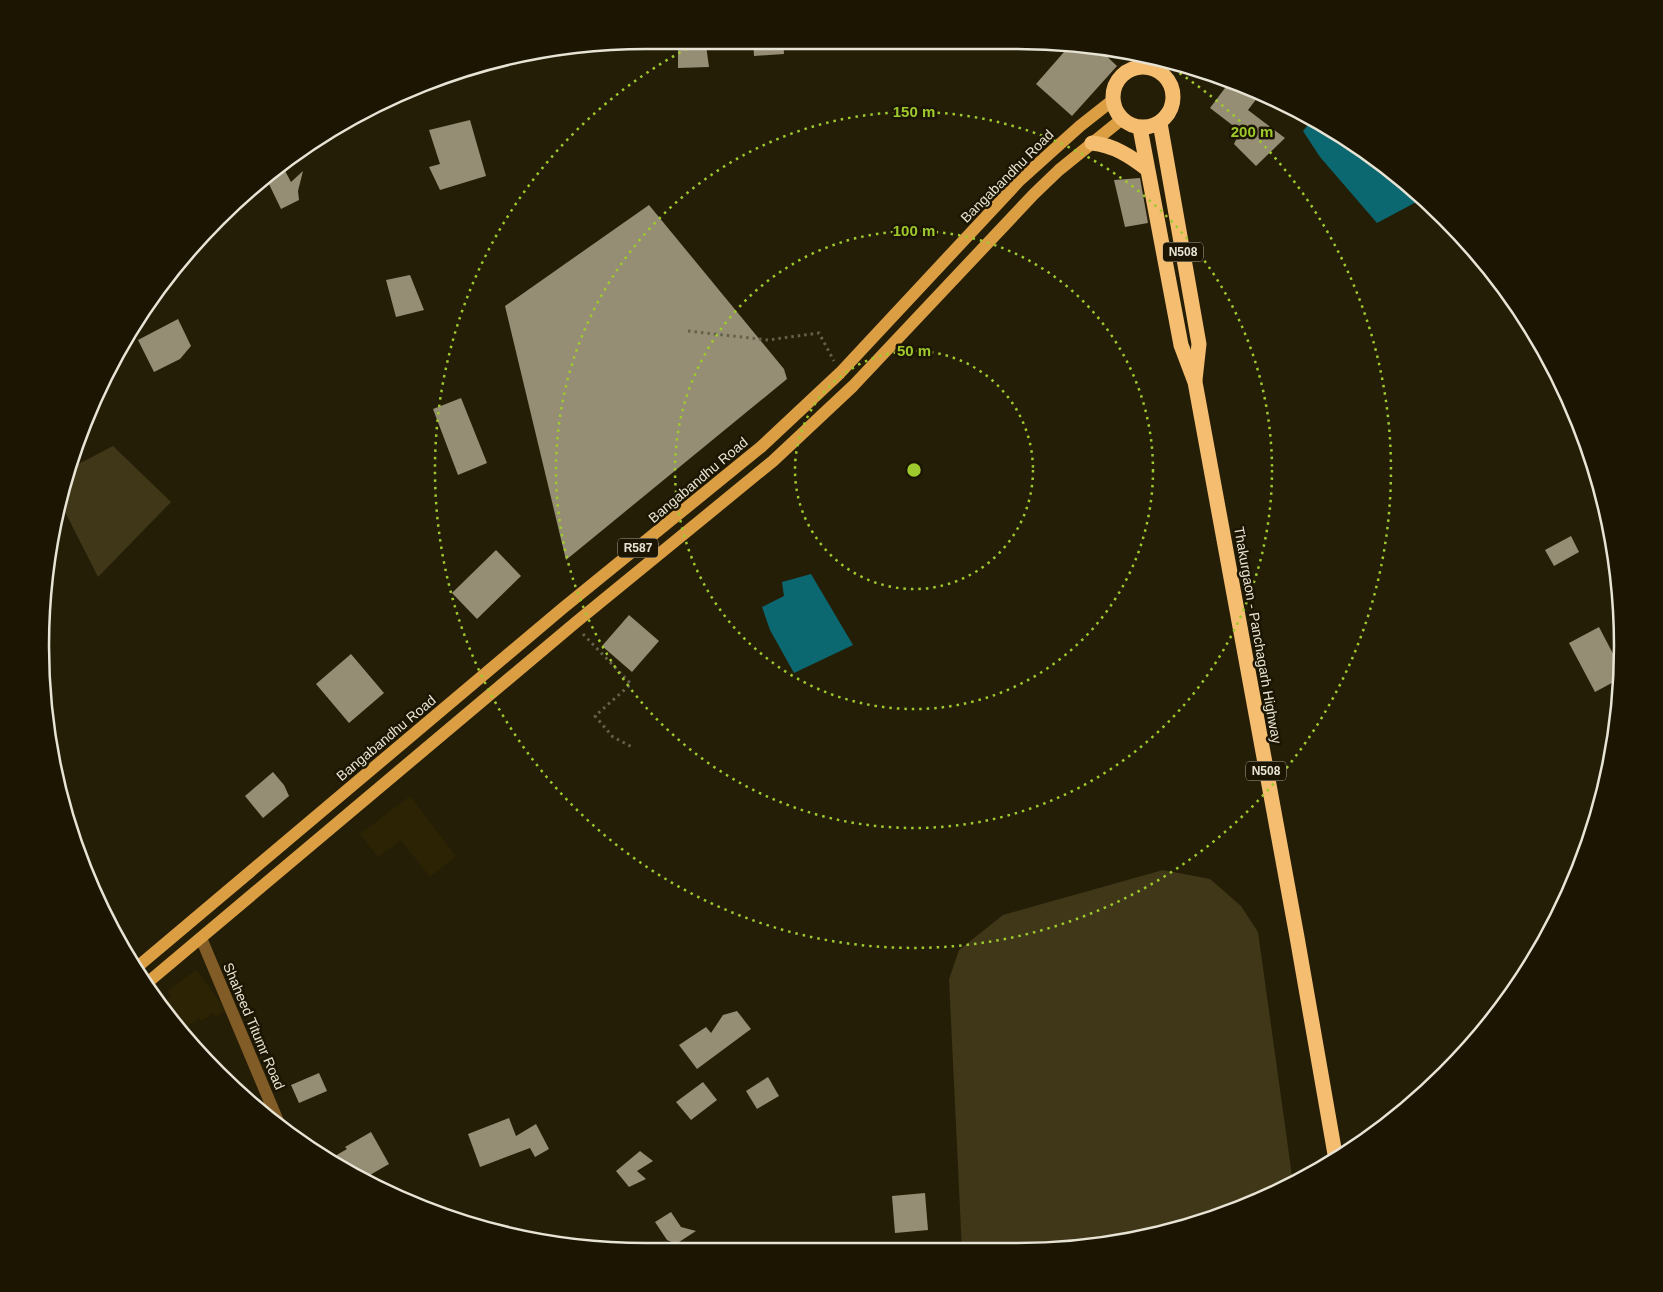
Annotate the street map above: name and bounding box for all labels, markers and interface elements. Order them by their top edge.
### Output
text: 150 m [893,103,935,120]
text: 200 m [1231,123,1273,140]
street label: Bangabandhu Road [957,126,1057,226]
text: 100 m [893,222,935,239]
road number: N508 [1163,242,1203,262]
text: 50 m [897,342,931,359]
street label: Bangabandhu Road [645,434,751,526]
centre of rings [905,461,923,479]
street label: Thakurgaon - Panchagarh Highway [1231,525,1285,745]
road number: R587 [618,538,658,558]
street label: Bangabandhu Road [333,692,439,784]
road number: N508 [1246,761,1286,780]
street label: Shaheed Titumr Road [220,960,288,1092]

